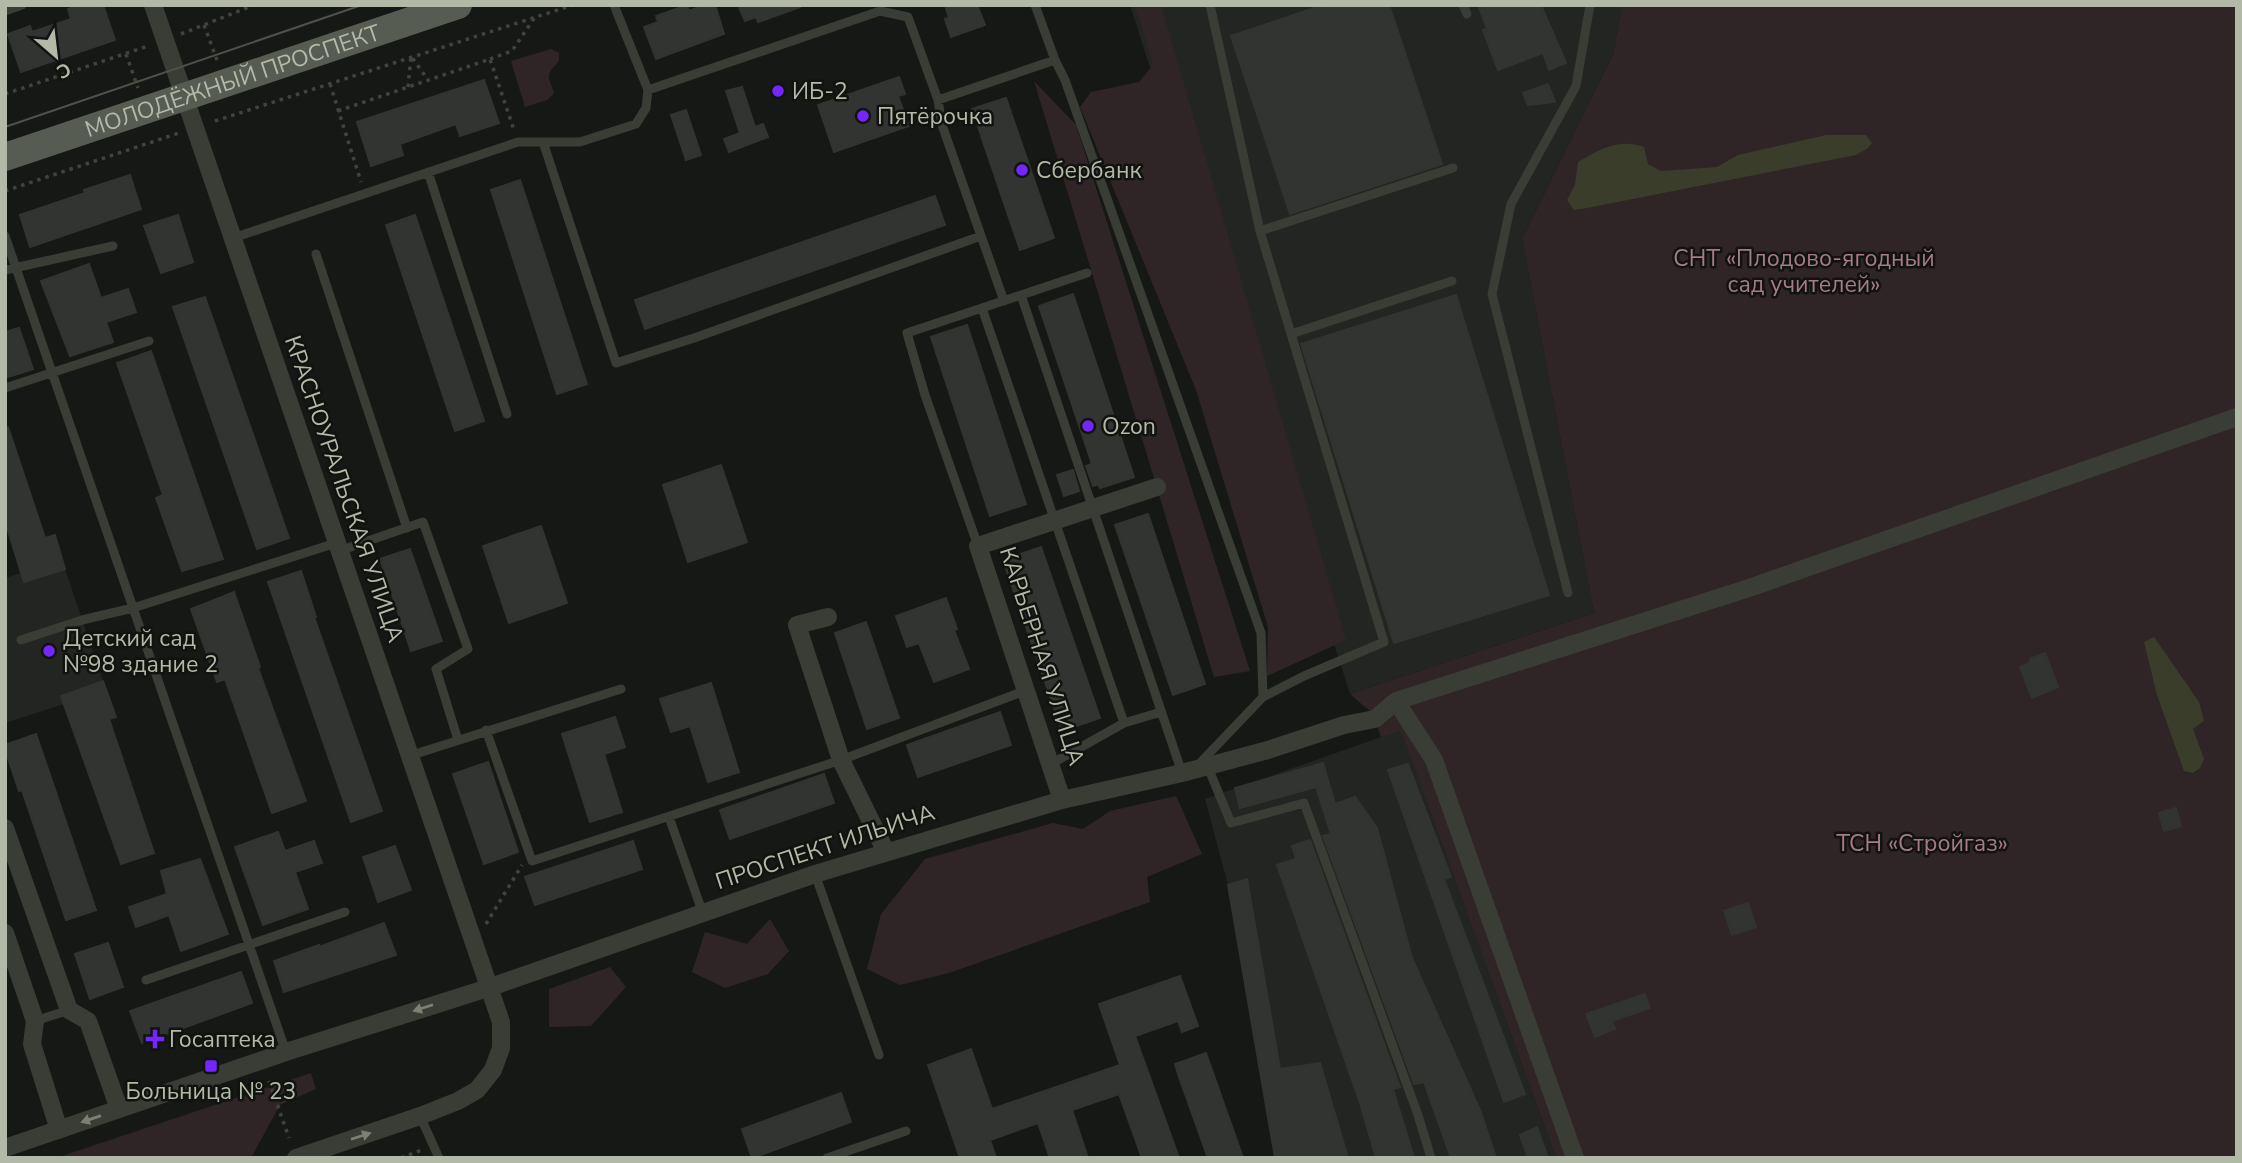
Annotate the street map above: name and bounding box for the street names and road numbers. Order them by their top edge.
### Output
street label: МОЛОДЁЖНЫЙ ПРОСПЕКТ [81,17,384,145]
street label: КРАСНОУРАЛЬСКАЯ УЛИЦА [277,332,411,647]
street label: КАРЬЕРНАЯ УЛИЦА [992,543,1092,770]
street label: ПРОСПЕКТ ИЛЬИЧА [711,797,939,897]

